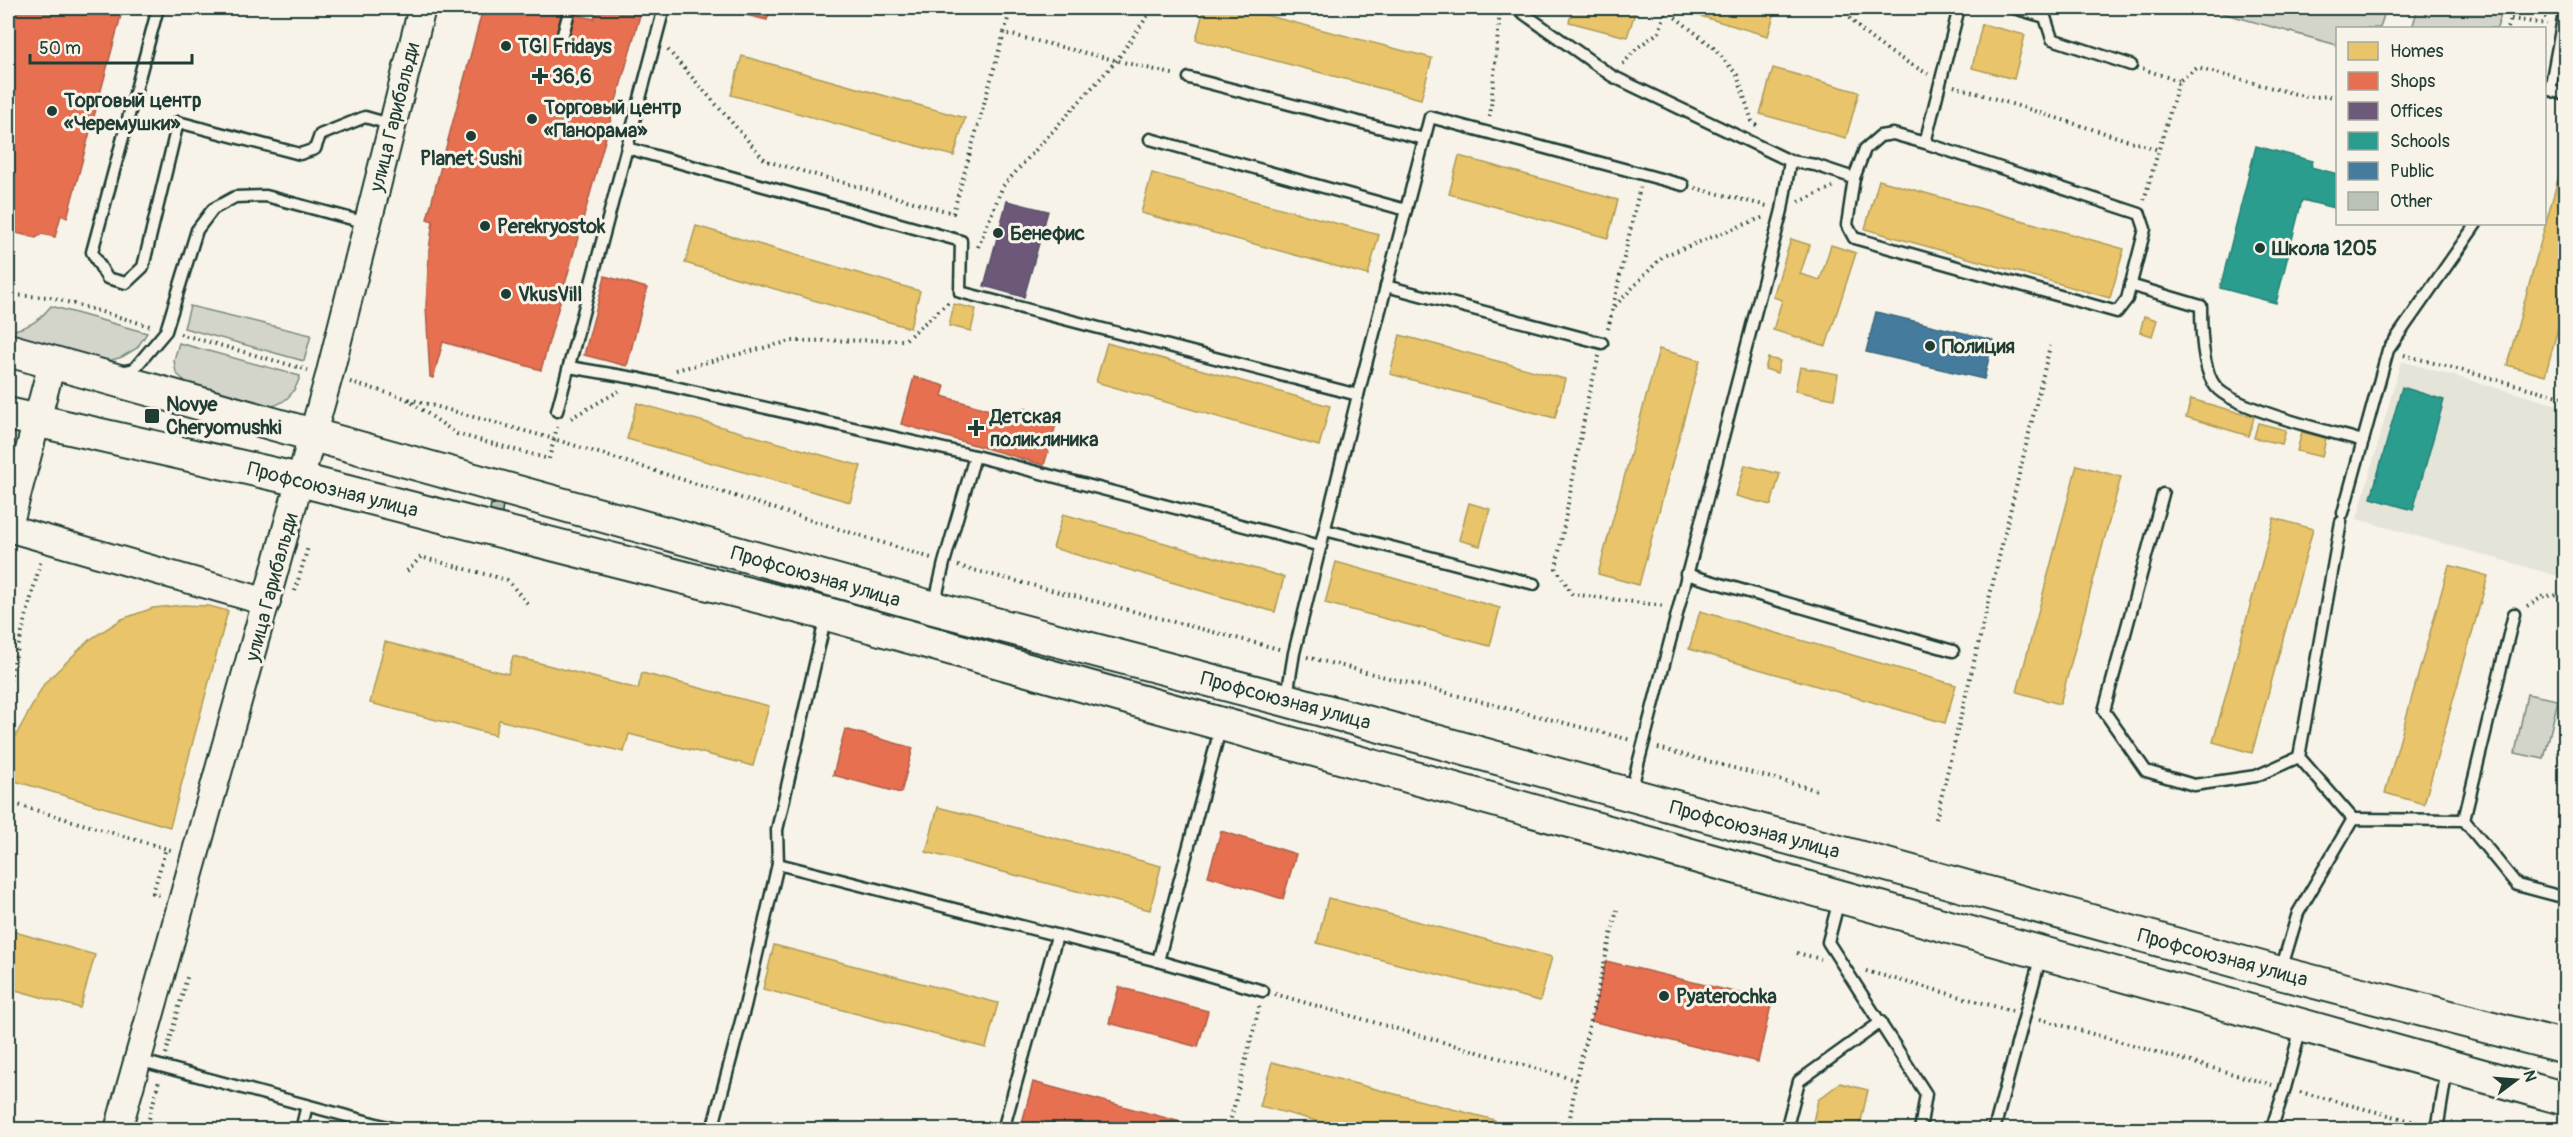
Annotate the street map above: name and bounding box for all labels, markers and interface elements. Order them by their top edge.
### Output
scale bar [30,27,192,65]
legend [2336,27,2546,225]
place label: TGI Fridays [517,34,612,59]
text: 50 m [39,37,81,60]
marker: TGI Fridays [499,39,513,53]
street label: улица Гарибальди [364,40,425,195]
text: Homes [2390,40,2443,63]
place label: 36,6 [552,64,592,89]
marker: 36,6 [533,69,547,83]
text: Shops [2390,70,2435,93]
place label: Торговый центр «Черемушки» [63,88,202,136]
place label: Торговый центр «Панорама» [543,95,682,143]
text: Offices [2390,100,2442,123]
marker: Торговый центр «Черемушки» [45,104,59,118]
marker: Торговый центр «Панорама» [525,112,539,126]
marker: Planet Sushi [464,129,478,143]
text: Schools [2390,130,2450,153]
place label: Planet Sushi [420,146,522,171]
text: Public [2390,160,2434,183]
text: Other [2390,190,2433,213]
place label: Perekryostok [497,214,606,239]
marker: Perekryostok [478,219,492,233]
place label: Бенефис [1010,221,1085,246]
marker: Бенефис [991,226,1005,240]
place label: Школа 1205 [2271,236,2377,261]
marker: Школа 1205 [2253,241,2267,255]
place label: VkusVill [518,282,582,307]
marker: VkusVill [499,287,513,301]
place label: Полиция [1942,334,2015,359]
marker: Полиция [1923,339,1937,353]
place label: Novye Cheryomushki [166,392,282,440]
place label: Детская поликлиника [989,404,1099,452]
marker: Novye Cheryomushki [143,407,161,425]
marker: Детская поликлиника [967,419,985,437]
street label: Профсоюзная улица [245,456,421,523]
street label: улица Гарибальди [239,510,303,665]
street label: Профсоюзная улица [728,540,904,613]
street label: Профсоюзная улица [1198,666,1374,735]
street label: Профсоюзная улица [1667,795,1843,864]
street label: Профсоюзная улица [2135,923,2311,992]
place label: Pyaterochka [1676,984,1777,1009]
marker: Pyaterochka [1657,989,1671,1003]
north arrow [2486,1050,2546,1110]
text: N [2518,1068,2541,1084]

